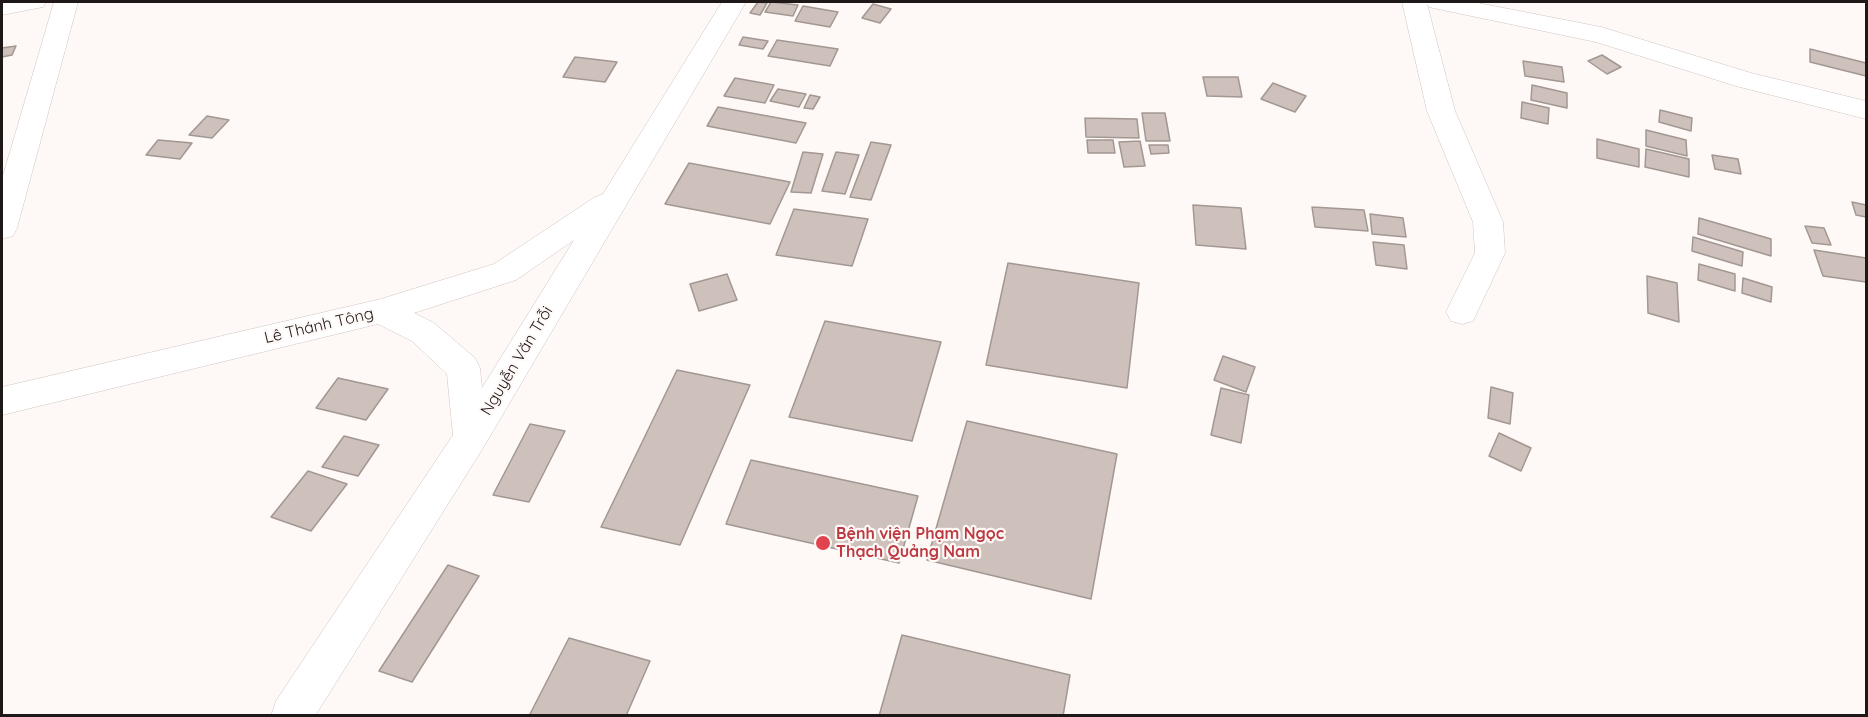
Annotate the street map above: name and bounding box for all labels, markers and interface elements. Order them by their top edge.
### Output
street label: Nguyễn Văn Trỗi [477,303,557,419]
street label: Lê Thánh Tông [262,304,376,348]
place label: Bệnh viện Phạm Ngọc Thạch Quảng Nam [836,524,1004,562]
marker: Bệnh viện Phạm Ngọc Thạch Quảng Nam [814,534,832,552]

